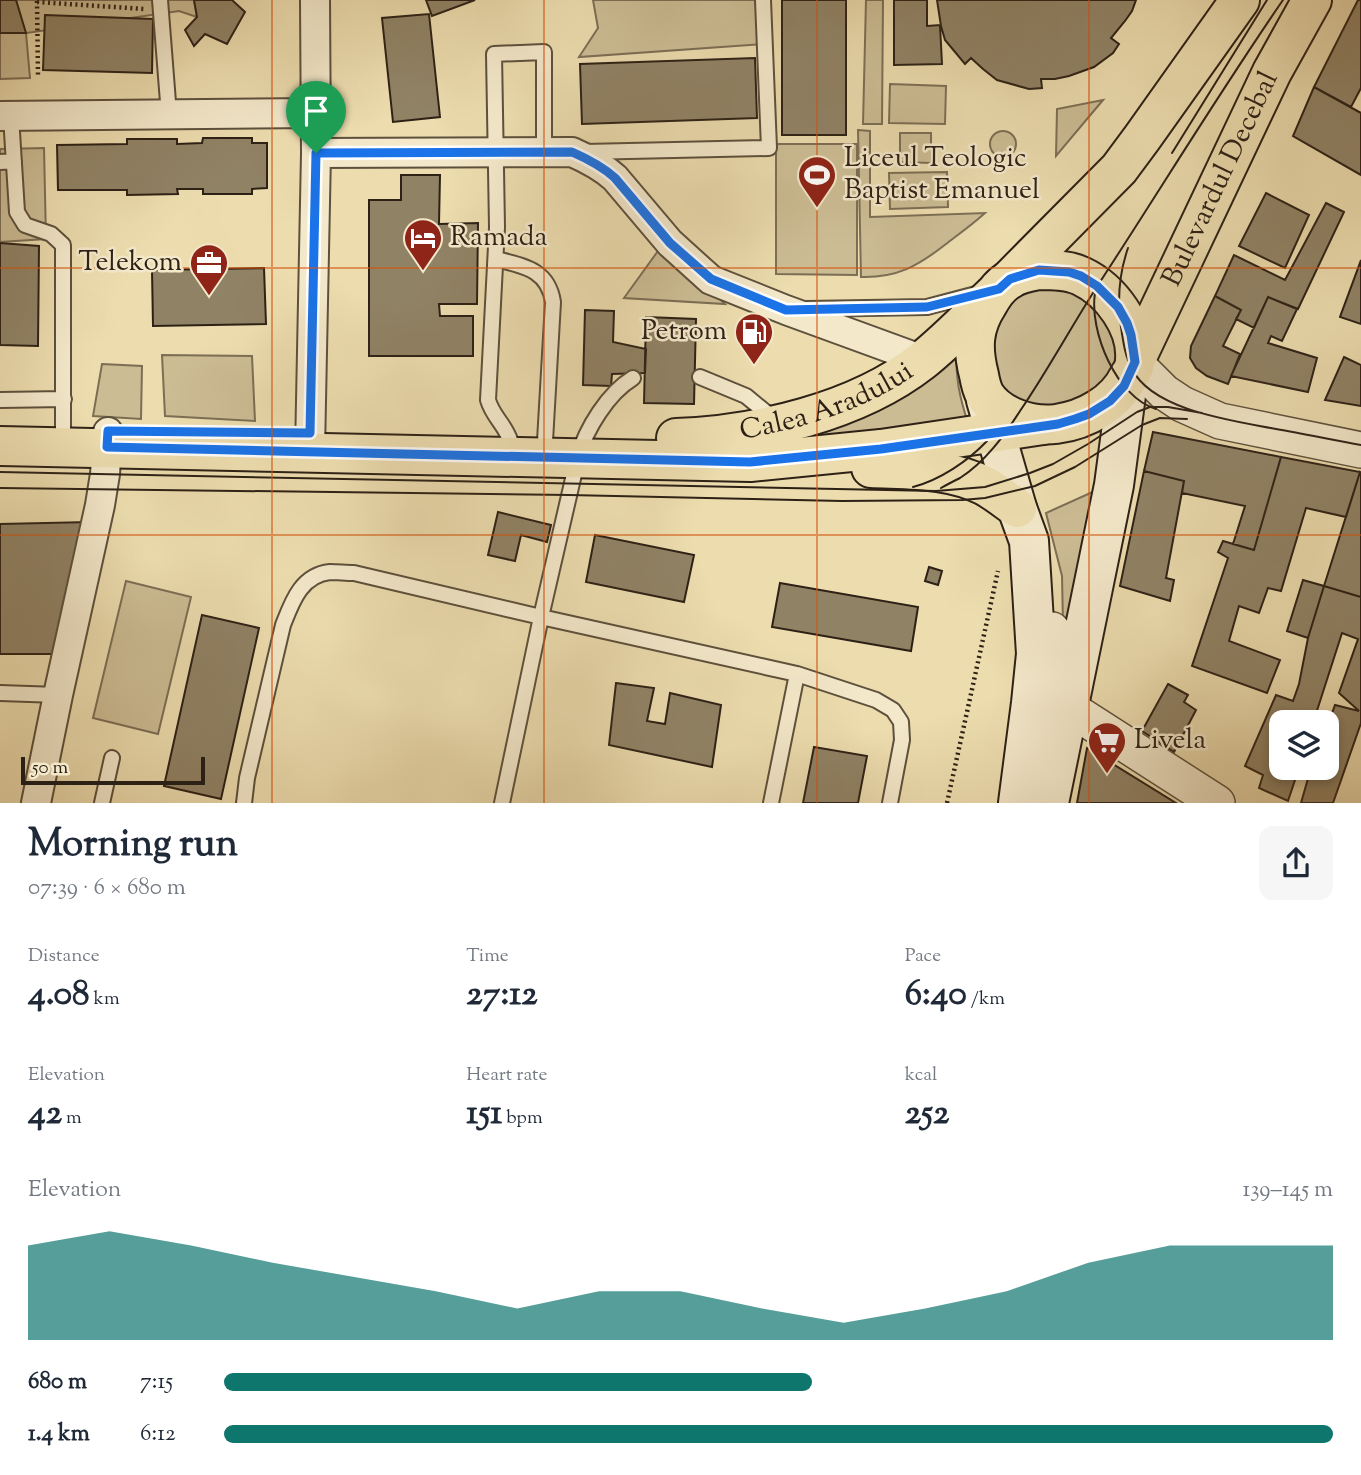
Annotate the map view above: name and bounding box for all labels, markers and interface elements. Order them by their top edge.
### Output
street label: Bulevardul Decebal [1153,65,1289,294]
pin [286,81,346,153]
icon: arrive [297,92,335,130]
place label: Liceul Teologic Baptist Emanuel [844,139,1040,211]
sports icon: Liceul Teologic Baptist Emanuel [796,154,838,209]
hotel icon: Ramada [402,217,444,272]
place label: Ramada [450,218,548,258]
office icon: Telekom [188,242,230,297]
place label: Telekom [78,243,182,283]
fuel station icon: Petrom [733,311,775,366]
place label: Petrom [641,312,727,352]
street label: Calea Aradului [737,353,922,452]
map controls [1269,710,1339,780]
button: layers [1269,710,1339,780]
supermarket icon: Livela [1086,720,1128,775]
place label: Livela [1134,721,1206,761]
scale bar [21,754,205,786]
text: 50 m [32,755,68,782]
text: Morning run [28,819,238,873]
button: share [1259,826,1333,900]
text: 07:39 · 6 × 680 m [28,872,186,905]
text: Distance [28,943,100,970]
text: Time [466,943,509,970]
text: Pace [905,943,941,970]
text: 4.08 [28,970,90,1021]
text: 27:12 [466,970,538,1021]
text: 6:40 [905,970,967,1021]
text: km [90,986,120,1013]
text: /km [967,986,1005,1013]
text: Elevation [28,1062,105,1089]
text: Heart rate [466,1062,547,1089]
text: kcal [905,1062,937,1089]
text: 42 [28,1089,62,1140]
text: 151 [466,1089,502,1140]
text: 252 [905,1089,949,1140]
text: m [62,1105,82,1132]
text: bpm [502,1105,543,1132]
text: Elevation [28,1174,121,1207]
text: 139–145 m [1242,1174,1333,1207]
text: 680 m [28,1366,87,1399]
text: 7:15 [140,1366,173,1399]
text: 1.4 km [28,1418,90,1451]
text: 6:12 [140,1418,176,1451]

